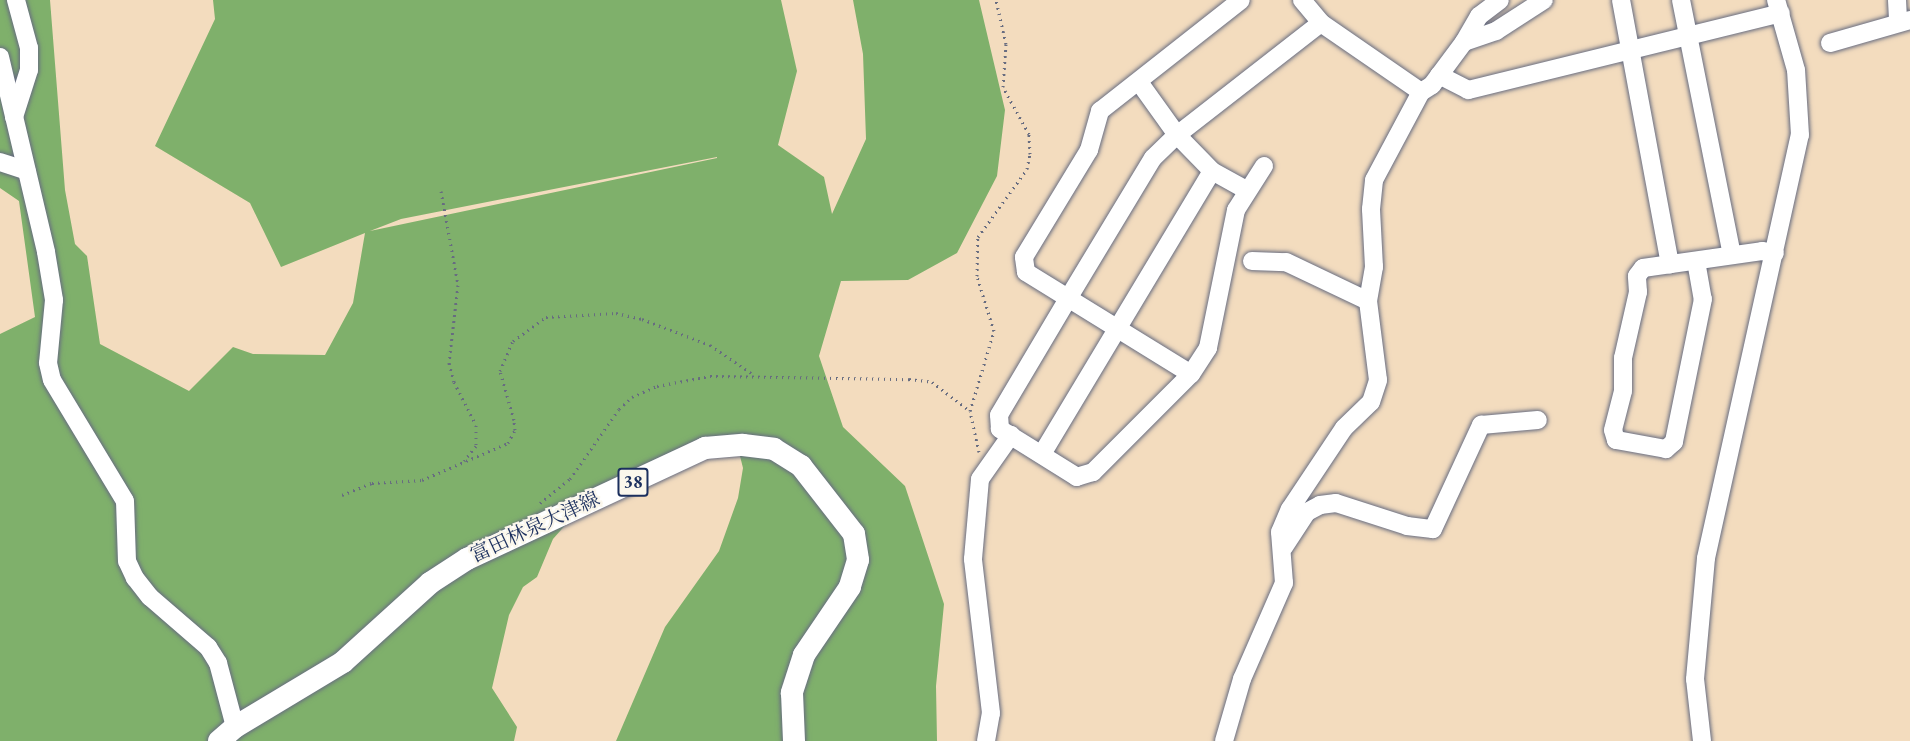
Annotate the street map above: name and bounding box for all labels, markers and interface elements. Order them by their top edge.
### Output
road number: 38 [616,467,650,497]
street label: 富田林泉大津線 [466,487,604,567]

